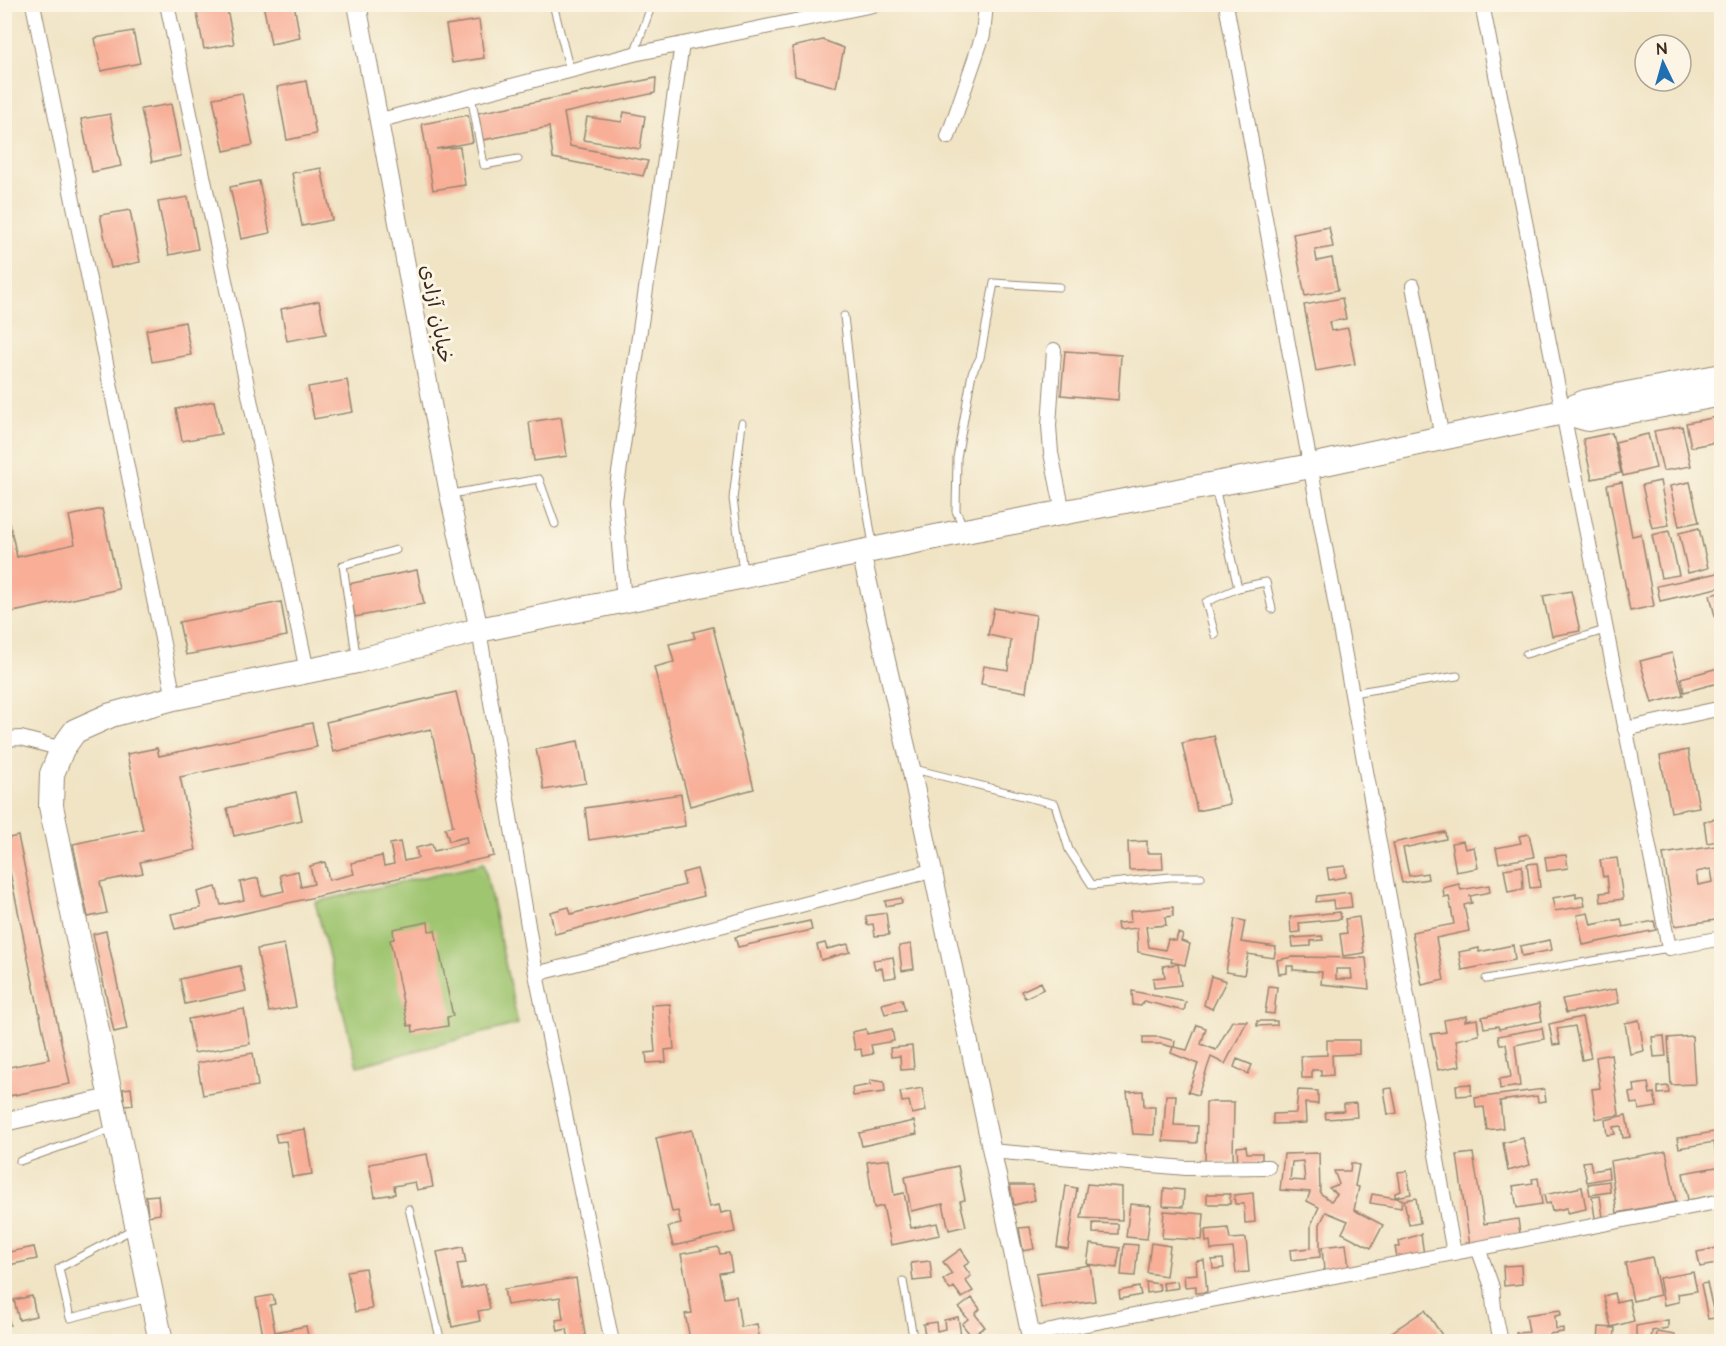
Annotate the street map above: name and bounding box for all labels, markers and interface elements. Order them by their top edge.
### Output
north arrow [1633,33,1693,93]
text: N [1656,38,1668,60]
street label: خیابان آزادی [413,263,459,366]

